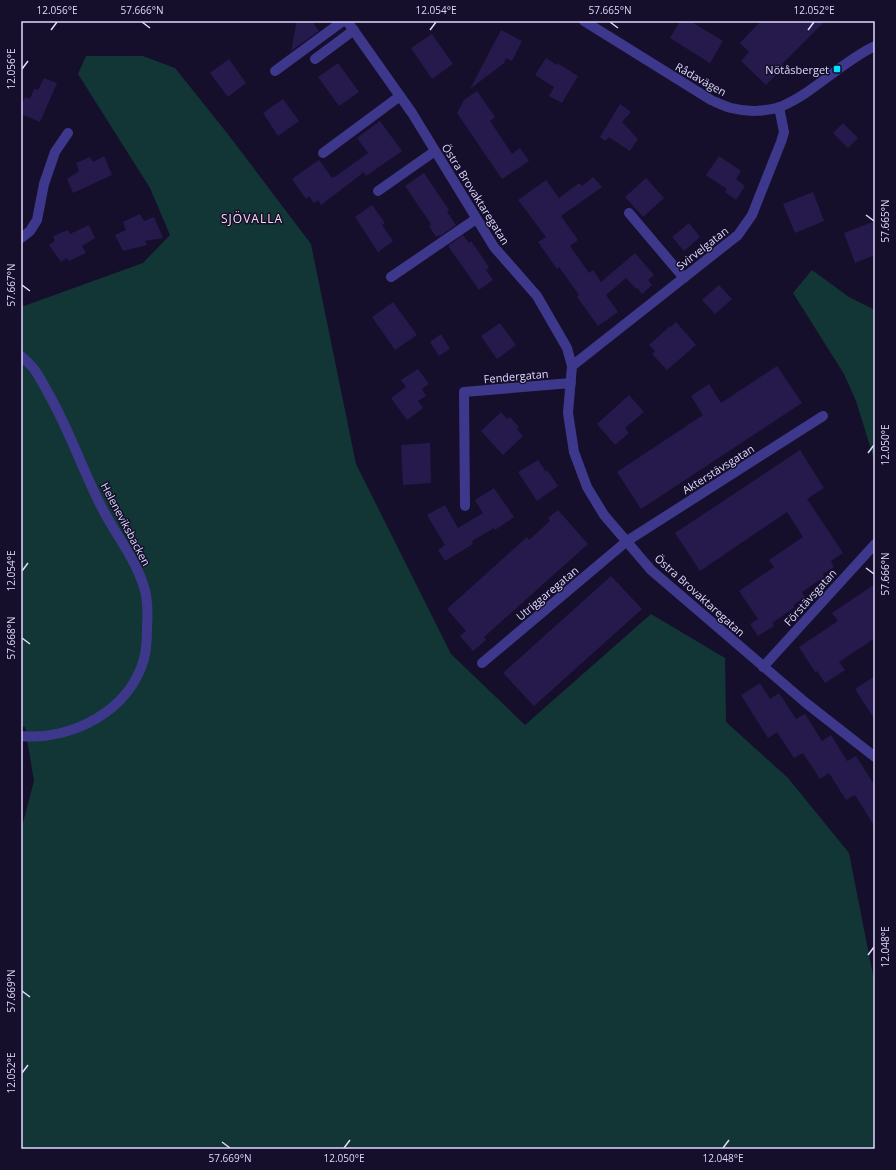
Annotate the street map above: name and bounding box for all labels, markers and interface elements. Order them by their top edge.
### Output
text: 12.056°E [36,3,78,17]
text: 57.666°N [120,3,164,17]
text: 12.054°E [415,3,457,17]
text: 57.665°N [588,3,632,17]
text: 12.052°E [793,3,835,17]
text: 12.056°E [4,48,18,90]
street label: Rådavägen [673,59,729,99]
place label: Nötåsberget [765,62,829,77]
marker: Nötåsberget [832,64,842,74]
street label: Östra Brovaktaregatan [439,141,513,247]
text: 57.665°N [878,199,892,243]
district label: SJÖVALLA [221,210,283,227]
street label: Svirvelgatan [673,223,731,273]
text: 57.667°N [4,263,18,307]
street label: Fendergatan [483,366,549,386]
text: 12.050°E [878,424,892,466]
street label: Akterstävsgatan [679,441,757,497]
street label: Heleneviksbacken [98,480,154,568]
text: 12.054°E [4,550,18,592]
street label: Östra Brovaktaregatan [652,550,748,640]
text: 57.666°N [878,552,892,596]
street label: Utriggaregatan [513,563,581,623]
street label: Förstävsgatan [780,565,840,629]
text: 57.668°N [4,616,18,660]
text: 12.048°E [878,926,892,968]
text: 57.669°N [4,969,18,1013]
text: 12.052°E [4,1052,18,1094]
text: 57.669°N [208,1151,252,1165]
text: 12.050°E [323,1151,365,1165]
text: 12.048°E [702,1151,744,1165]

